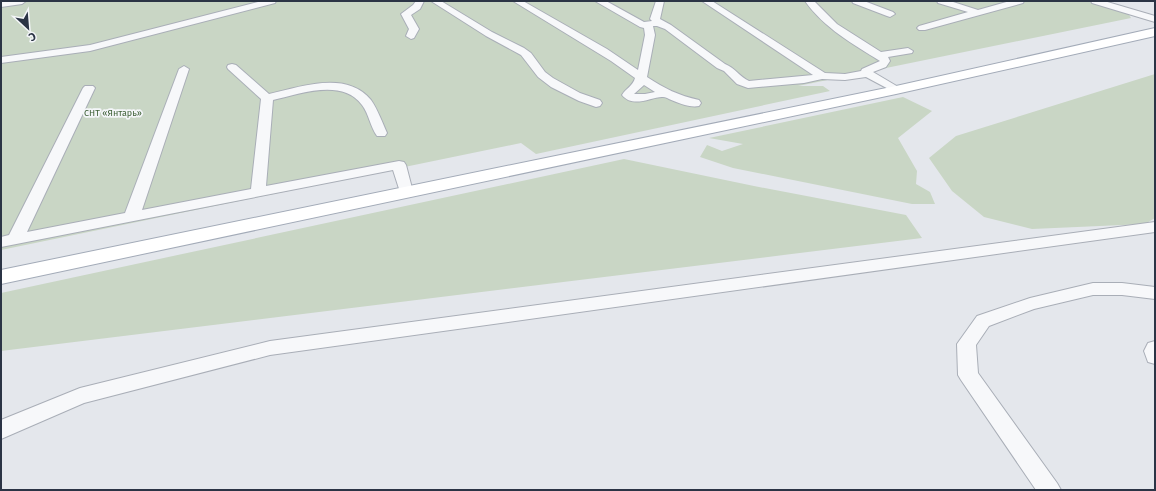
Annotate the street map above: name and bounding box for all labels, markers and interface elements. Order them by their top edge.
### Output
north arrow [8,8,48,48]
text: С [26,29,38,44]
park label: СНТ «Янтарь» [84,108,142,118]

